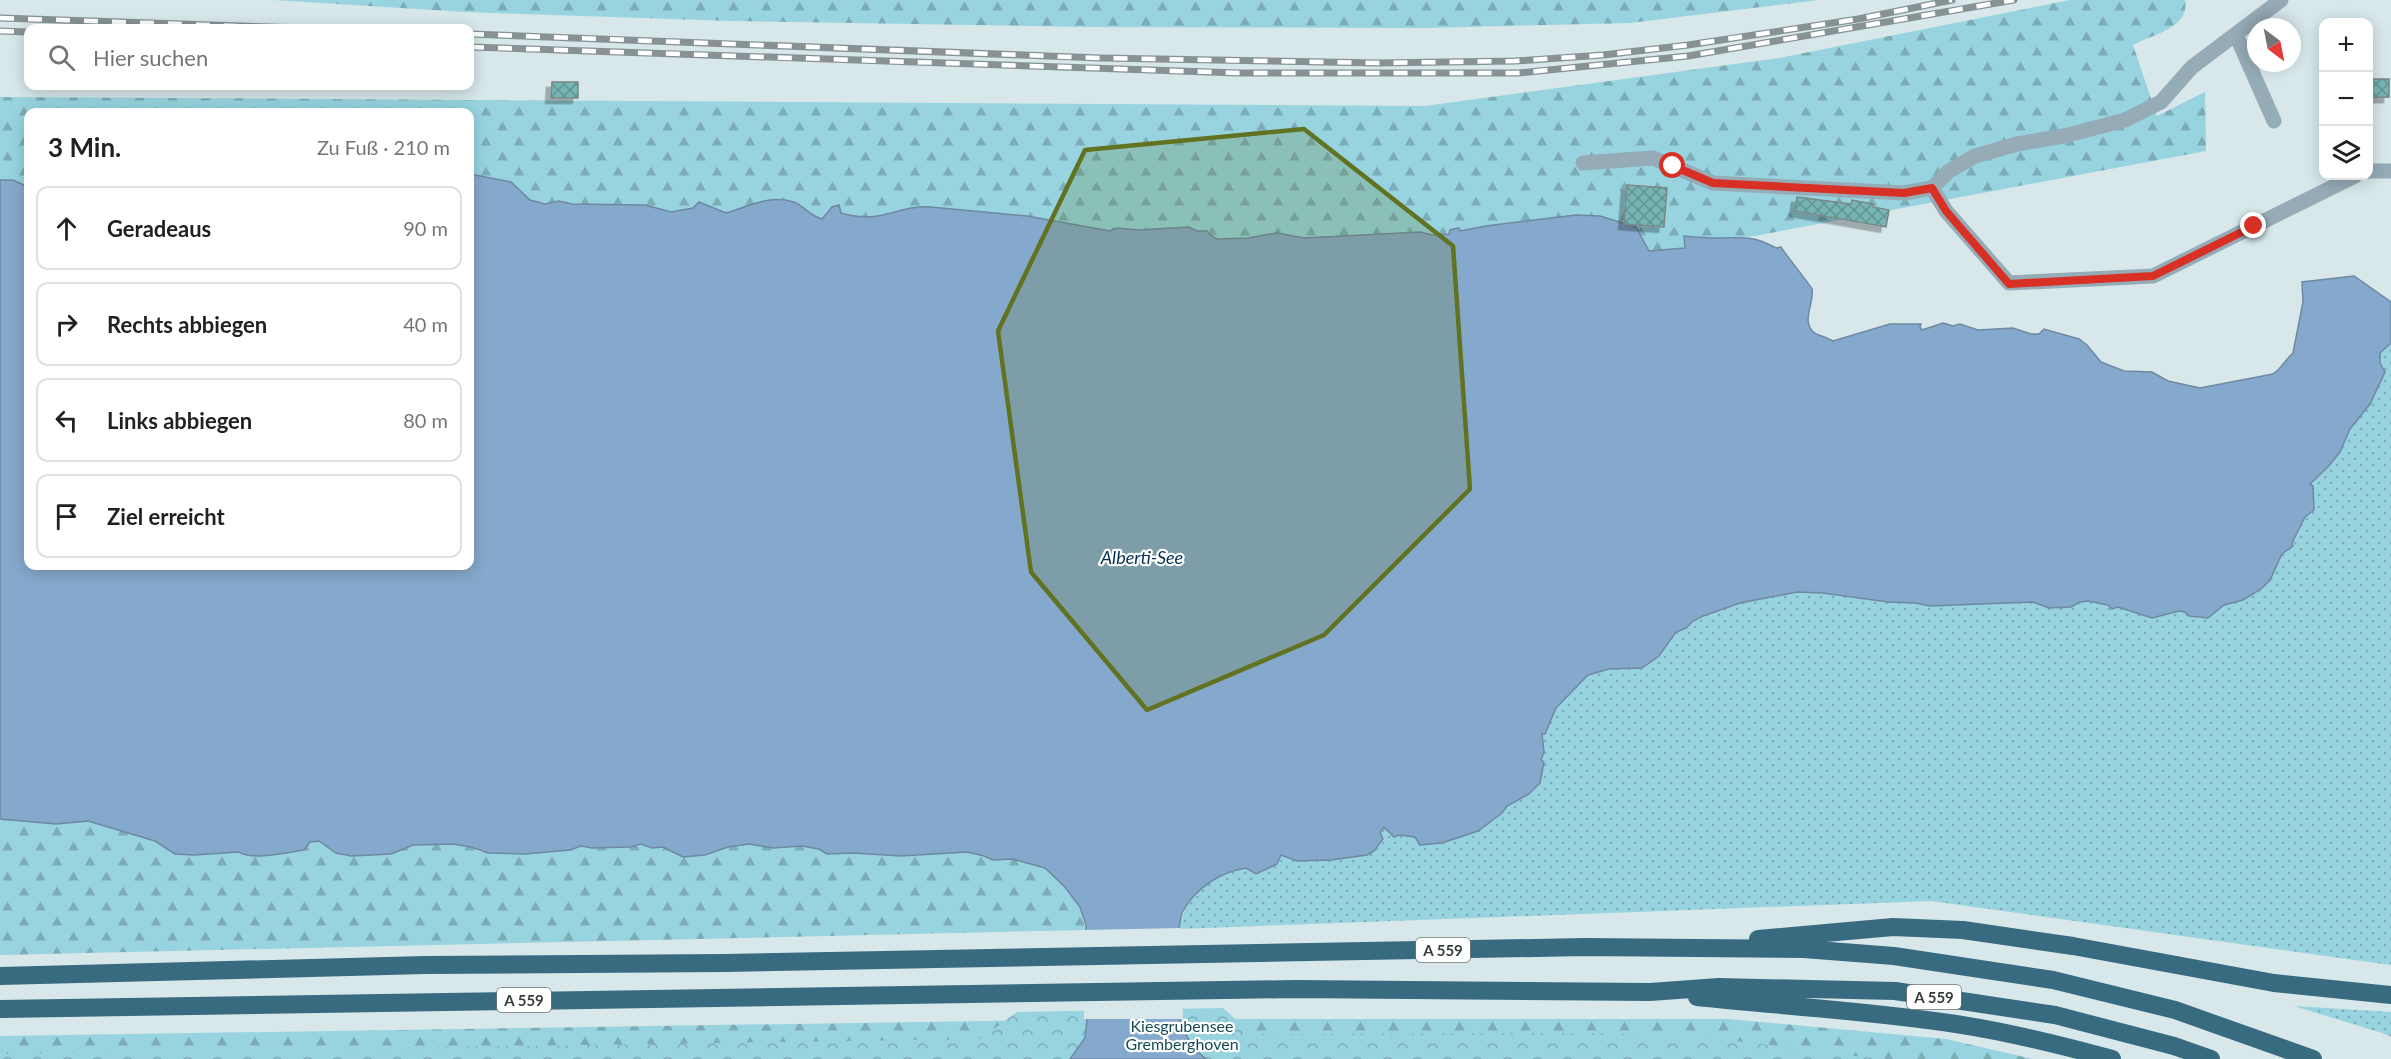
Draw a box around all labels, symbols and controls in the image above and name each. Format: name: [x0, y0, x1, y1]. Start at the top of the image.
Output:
north arrow: [2247, 18, 2301, 72]
map controls: [2319, 18, 2373, 180]
button: +: [2319, 18, 2373, 72]
search box: [24, 24, 474, 90]
icon: search: [45, 41, 78, 74]
text: Hier suchen: [93, 44, 208, 71]
button: −: [2319, 72, 2373, 126]
button: layers: [2319, 126, 2373, 180]
text: 3 Min.: [48, 131, 121, 163]
text: Zu Fuß · 210 m: [317, 135, 450, 159]
route start: [1659, 152, 1685, 178]
icon: ahead: [50, 212, 83, 245]
route end: [2240, 212, 2266, 238]
text: Geradeaus: [107, 215, 211, 242]
text: 90 m: [403, 216, 448, 240]
icon: right: [50, 308, 83, 341]
text: Rechts abbiegen: [107, 311, 267, 338]
text: 40 m: [403, 312, 448, 336]
icon: left: [50, 404, 83, 437]
text: Links abbiegen: [107, 407, 252, 434]
text: 80 m: [403, 408, 448, 432]
icon: arrive: [50, 500, 83, 533]
text: Ziel erreicht: [107, 503, 225, 530]
water label: Alberti-See: [1100, 546, 1183, 568]
road number: A 559: [1416, 938, 1470, 962]
road number: A 559: [1907, 985, 1961, 1009]
road number: A 559: [497, 988, 551, 1012]
park label: Kiesgrubensee Gremberghoven: [1125, 1016, 1239, 1053]

